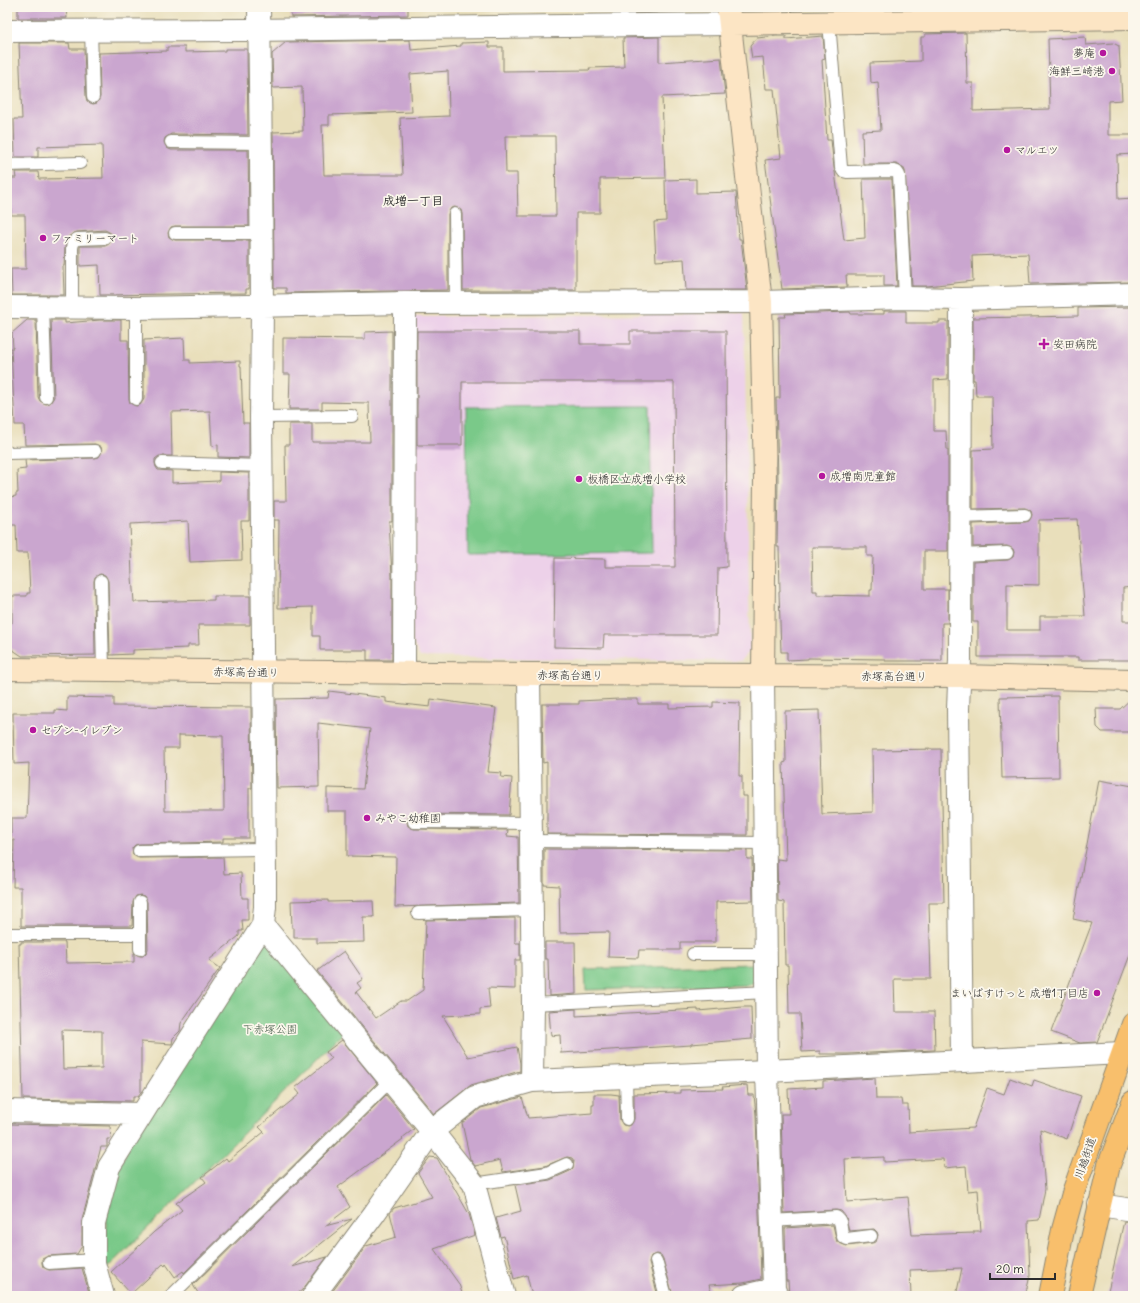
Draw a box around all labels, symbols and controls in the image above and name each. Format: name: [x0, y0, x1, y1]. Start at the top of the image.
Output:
place label: 夢庵: [1073, 46, 1095, 60]
marker: 夢庵: [1098, 48, 1108, 58]
place label: 海鮮三崎港: [1049, 64, 1104, 78]
marker: 海鮮三崎港: [1107, 66, 1117, 76]
place label: マルエツ: [1015, 143, 1059, 157]
marker: マルエツ: [1002, 145, 1012, 155]
district label: 成増一丁目: [383, 193, 443, 208]
place label: ファミリーマート: [51, 231, 139, 245]
marker: ファミリーマート: [38, 233, 48, 243]
place label: 安田病院: [1053, 337, 1097, 351]
marker: 安田病院: [1038, 338, 1050, 350]
place label: 成増南児童館: [830, 469, 896, 483]
marker: 成増南児童館: [817, 471, 827, 481]
place label: 板橋区立成増小学校: [587, 472, 686, 486]
marker: 板橋区立成増小学校: [574, 474, 584, 484]
street label: 赤塚高台通り: [213, 664, 279, 680]
street label: 赤塚高台通り: [537, 668, 603, 682]
street label: 赤塚高台通り: [861, 669, 927, 683]
place label: セブン-イレブン: [41, 723, 123, 737]
marker: セブン-イレブン: [28, 725, 38, 735]
place label: みやこ幼稚園: [375, 811, 441, 825]
marker: みやこ幼稚園: [362, 813, 372, 823]
place label: まいばすけっと 成増1丁目店: [950, 986, 1089, 1000]
marker: まいばすけっと 成増1丁目店: [1092, 988, 1102, 998]
park label: 下赤塚公園: [243, 1022, 298, 1036]
street label: 川越街道: [1071, 1135, 1099, 1181]
scale bar: [990, 1255, 1055, 1281]
text: 20 m: [996, 1261, 1024, 1276]

